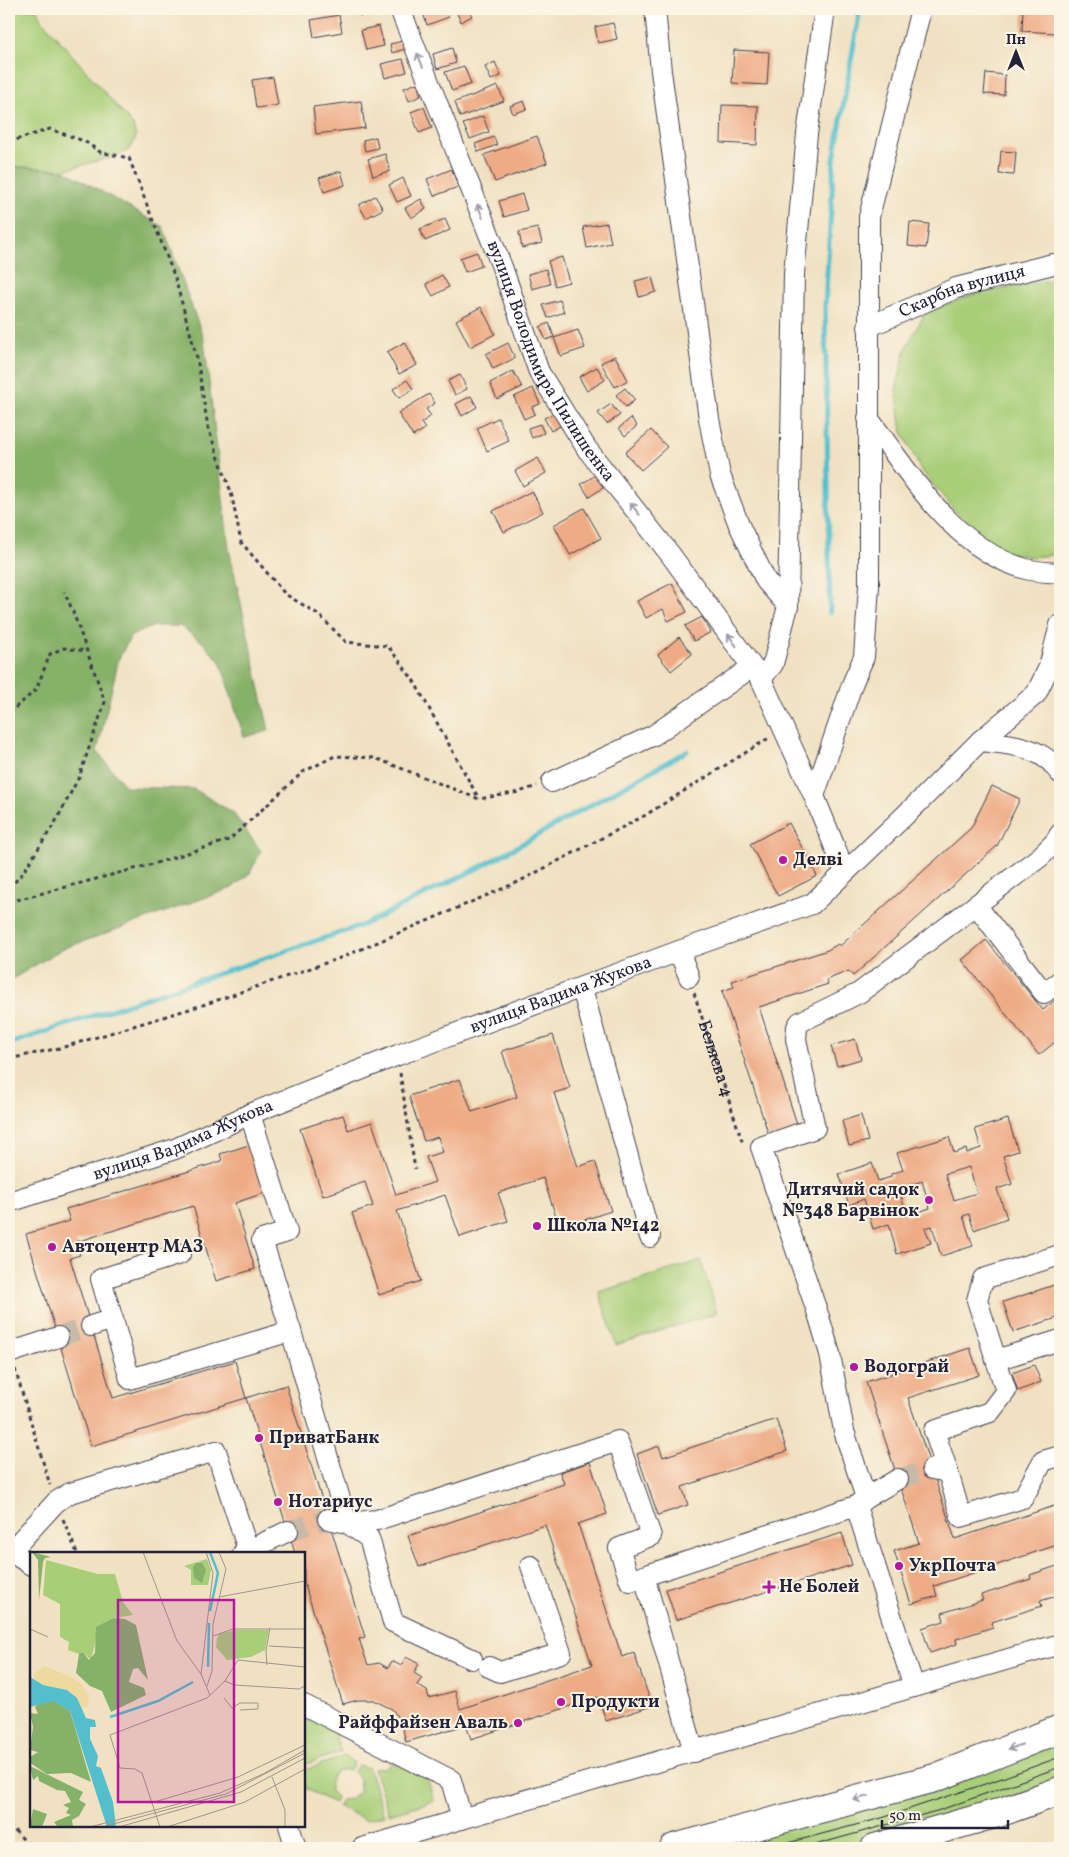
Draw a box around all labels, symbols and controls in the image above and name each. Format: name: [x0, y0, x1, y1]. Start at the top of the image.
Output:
north arrow: [992, 28, 1042, 78]
text: Пн: [1006, 31, 1026, 50]
one-way arrow: [415, 53, 424, 68]
one-way arrow: [475, 204, 484, 219]
street label: вулиця Володимира Пилишенка: [480, 237, 621, 487]
street label: Скарбна вулиця: [895, 259, 1028, 324]
one-way arrow: [629, 503, 640, 516]
one-way arrow: [727, 633, 737, 647]
place label: Делві: [793, 848, 843, 873]
marker: Делві: [777, 854, 789, 866]
street label: вулиця Вадима Жукова: [467, 950, 655, 1040]
street label: Беляєва 4: [691, 1017, 739, 1100]
street label: вулиця Вадима Жукова: [90, 1094, 277, 1187]
place label: Дитячий садок №348 Барвінок: [783, 1178, 919, 1224]
marker: Дитячий садок №348 Барвінок: [923, 1194, 935, 1206]
place label: Школа №142: [547, 1214, 659, 1239]
marker: Школа №142: [531, 1220, 543, 1232]
place label: Автоцентр МАЗ: [62, 1235, 203, 1260]
marker: Автоцентр МАЗ: [46, 1241, 58, 1253]
place label: Водограй: [864, 1355, 949, 1380]
marker: Водограй: [848, 1361, 860, 1373]
place label: ПриватБанк: [269, 1426, 380, 1451]
marker: ПриватБанк: [253, 1432, 265, 1444]
place label: Нотариус: [288, 1490, 372, 1515]
marker: Нотариус: [272, 1496, 284, 1508]
inset map: [30, 1552, 305, 1827]
place label: УкрПочта: [909, 1554, 996, 1579]
marker: УкрПочта: [893, 1560, 905, 1572]
place label: Не Болей: [779, 1575, 859, 1600]
marker: Не Болей: [763, 1581, 775, 1593]
place label: Продукти: [571, 1690, 660, 1715]
marker: Продукти: [555, 1696, 567, 1708]
place label: Райффайзен Аваль: [338, 1711, 508, 1736]
marker: Райффайзен Аваль: [512, 1717, 524, 1729]
one-way arrow: [1008, 1743, 1023, 1752]
one-way arrow: [853, 1794, 869, 1803]
scale bar: [882, 1797, 1008, 1829]
text: 50 m: [889, 1806, 921, 1827]

